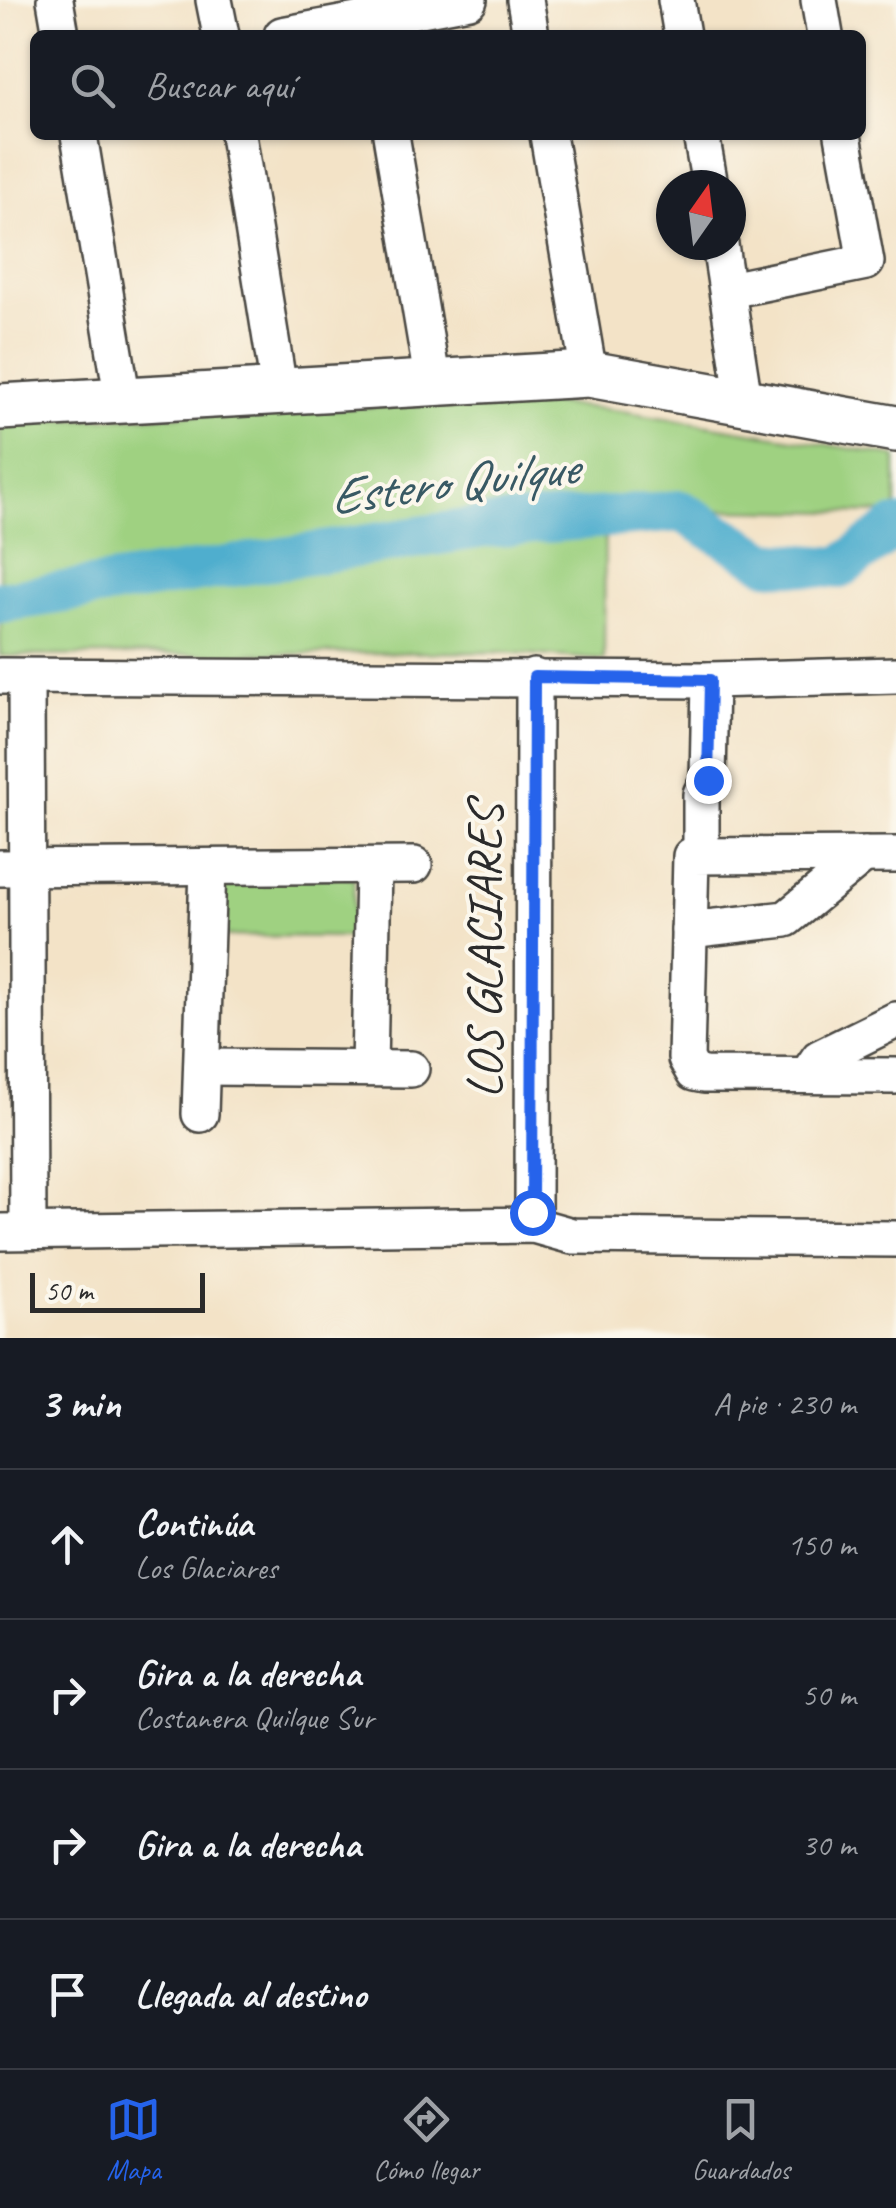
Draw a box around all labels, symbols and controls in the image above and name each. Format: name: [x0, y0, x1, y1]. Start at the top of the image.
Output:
search box: [30, 30, 866, 140]
icon: search: [65, 58, 120, 113]
text: Buscar aquí: [145, 62, 294, 109]
north arrow: [656, 170, 746, 260]
water label: Estero Quilque: [326, 433, 588, 530]
route end: [686, 758, 732, 804]
street label: LOS GLACIARES: [453, 794, 516, 1098]
route start: [510, 1190, 556, 1236]
scale bar: [30, 1268, 205, 1312]
text: 50 m: [45, 1273, 93, 1308]
text: 3 min: [40, 1377, 120, 1430]
text: A pie · 230 m: [713, 1383, 856, 1424]
text: Continúa: [135, 1500, 253, 1547]
icon: ahead: [40, 1517, 95, 1572]
text: 150 m: [787, 1524, 856, 1565]
text: Los Glaciares: [135, 1547, 278, 1588]
text: Gira a la derecha: [135, 1650, 361, 1697]
icon: right: [40, 1667, 95, 1722]
text: 50 m: [802, 1674, 856, 1715]
text: Costanera Quilque Sur: [135, 1697, 374, 1738]
icon: right: [40, 1817, 95, 1872]
text: Gira a la derecha: [135, 1821, 361, 1868]
text: 30 m: [802, 1824, 856, 1865]
icon: arrive: [40, 1967, 95, 2022]
text: Llegada al destino: [135, 1971, 366, 2018]
tab: Mapa: [106, 2092, 161, 2187]
tab: Cómo llegar: [373, 2092, 479, 2187]
tab: Guardados: [692, 2092, 790, 2187]

